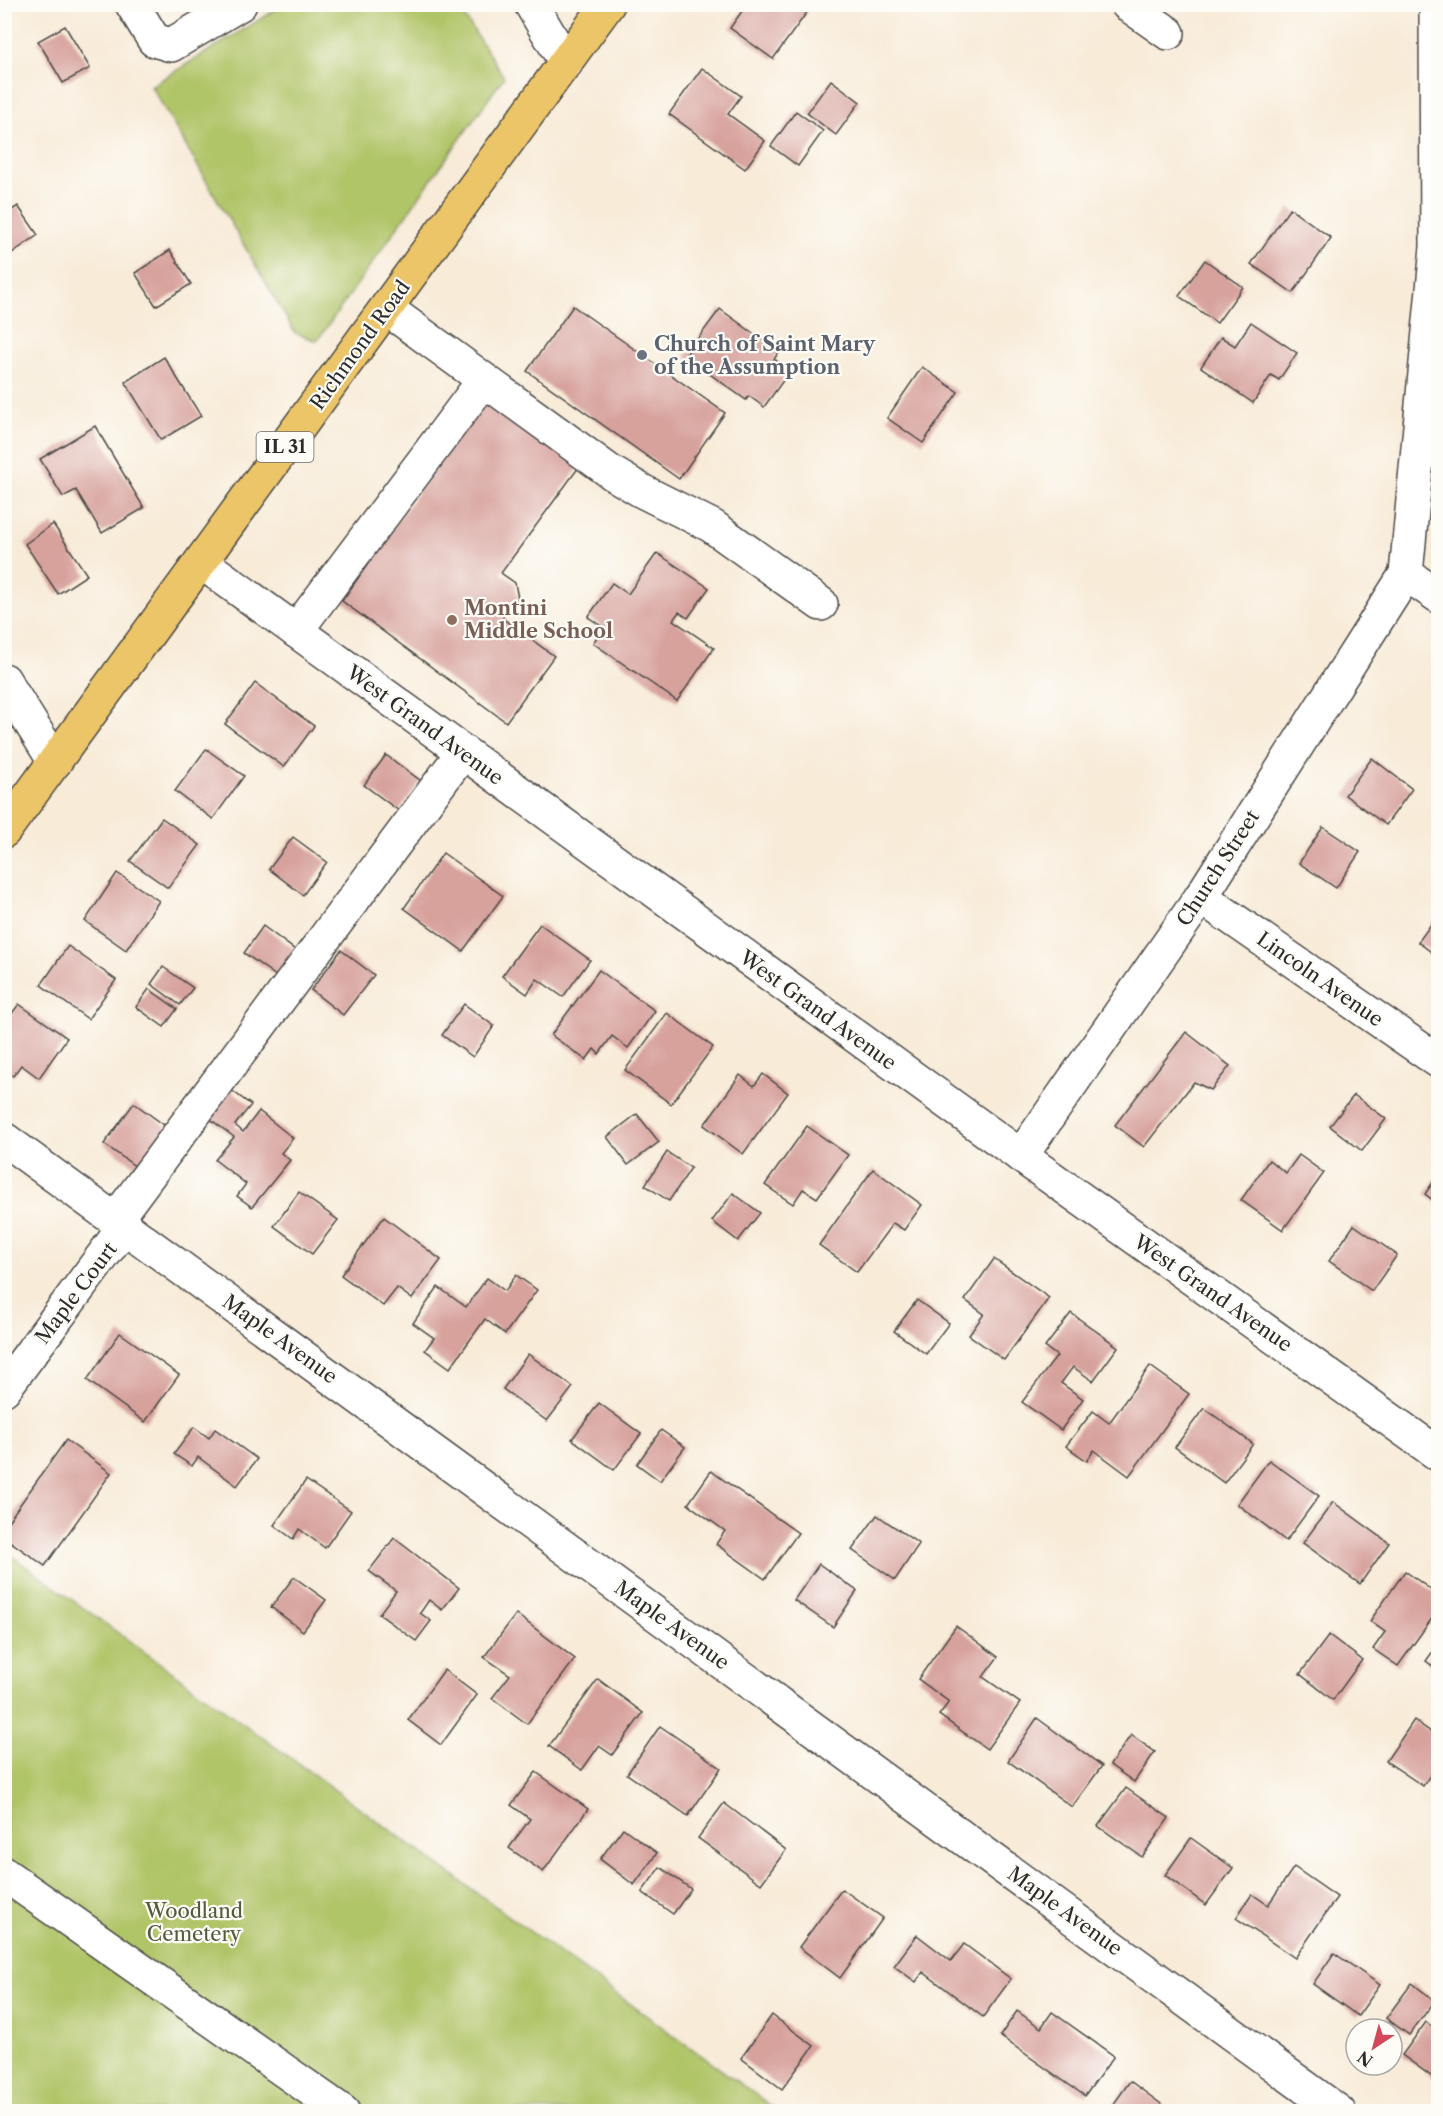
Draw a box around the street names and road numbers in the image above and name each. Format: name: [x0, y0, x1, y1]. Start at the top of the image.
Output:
street label: Richmond Road: [305, 276, 415, 414]
road number: IL 31: [256, 432, 314, 462]
street label: West Grand Avenue: [341, 660, 508, 790]
street label: Church Street: [1172, 806, 1264, 930]
street label: Lincoln Avenue: [1252, 927, 1388, 1031]
street label: West Grand Avenue: [734, 945, 901, 1075]
street label: West Grand Avenue: [1128, 1229, 1297, 1357]
street label: Maple Court: [30, 1238, 122, 1348]
street label: Maple Avenue: [218, 1289, 342, 1389]
street label: Maple Avenue: [610, 1575, 734, 1675]
street label: Maple Avenue: [1003, 1861, 1127, 1961]

